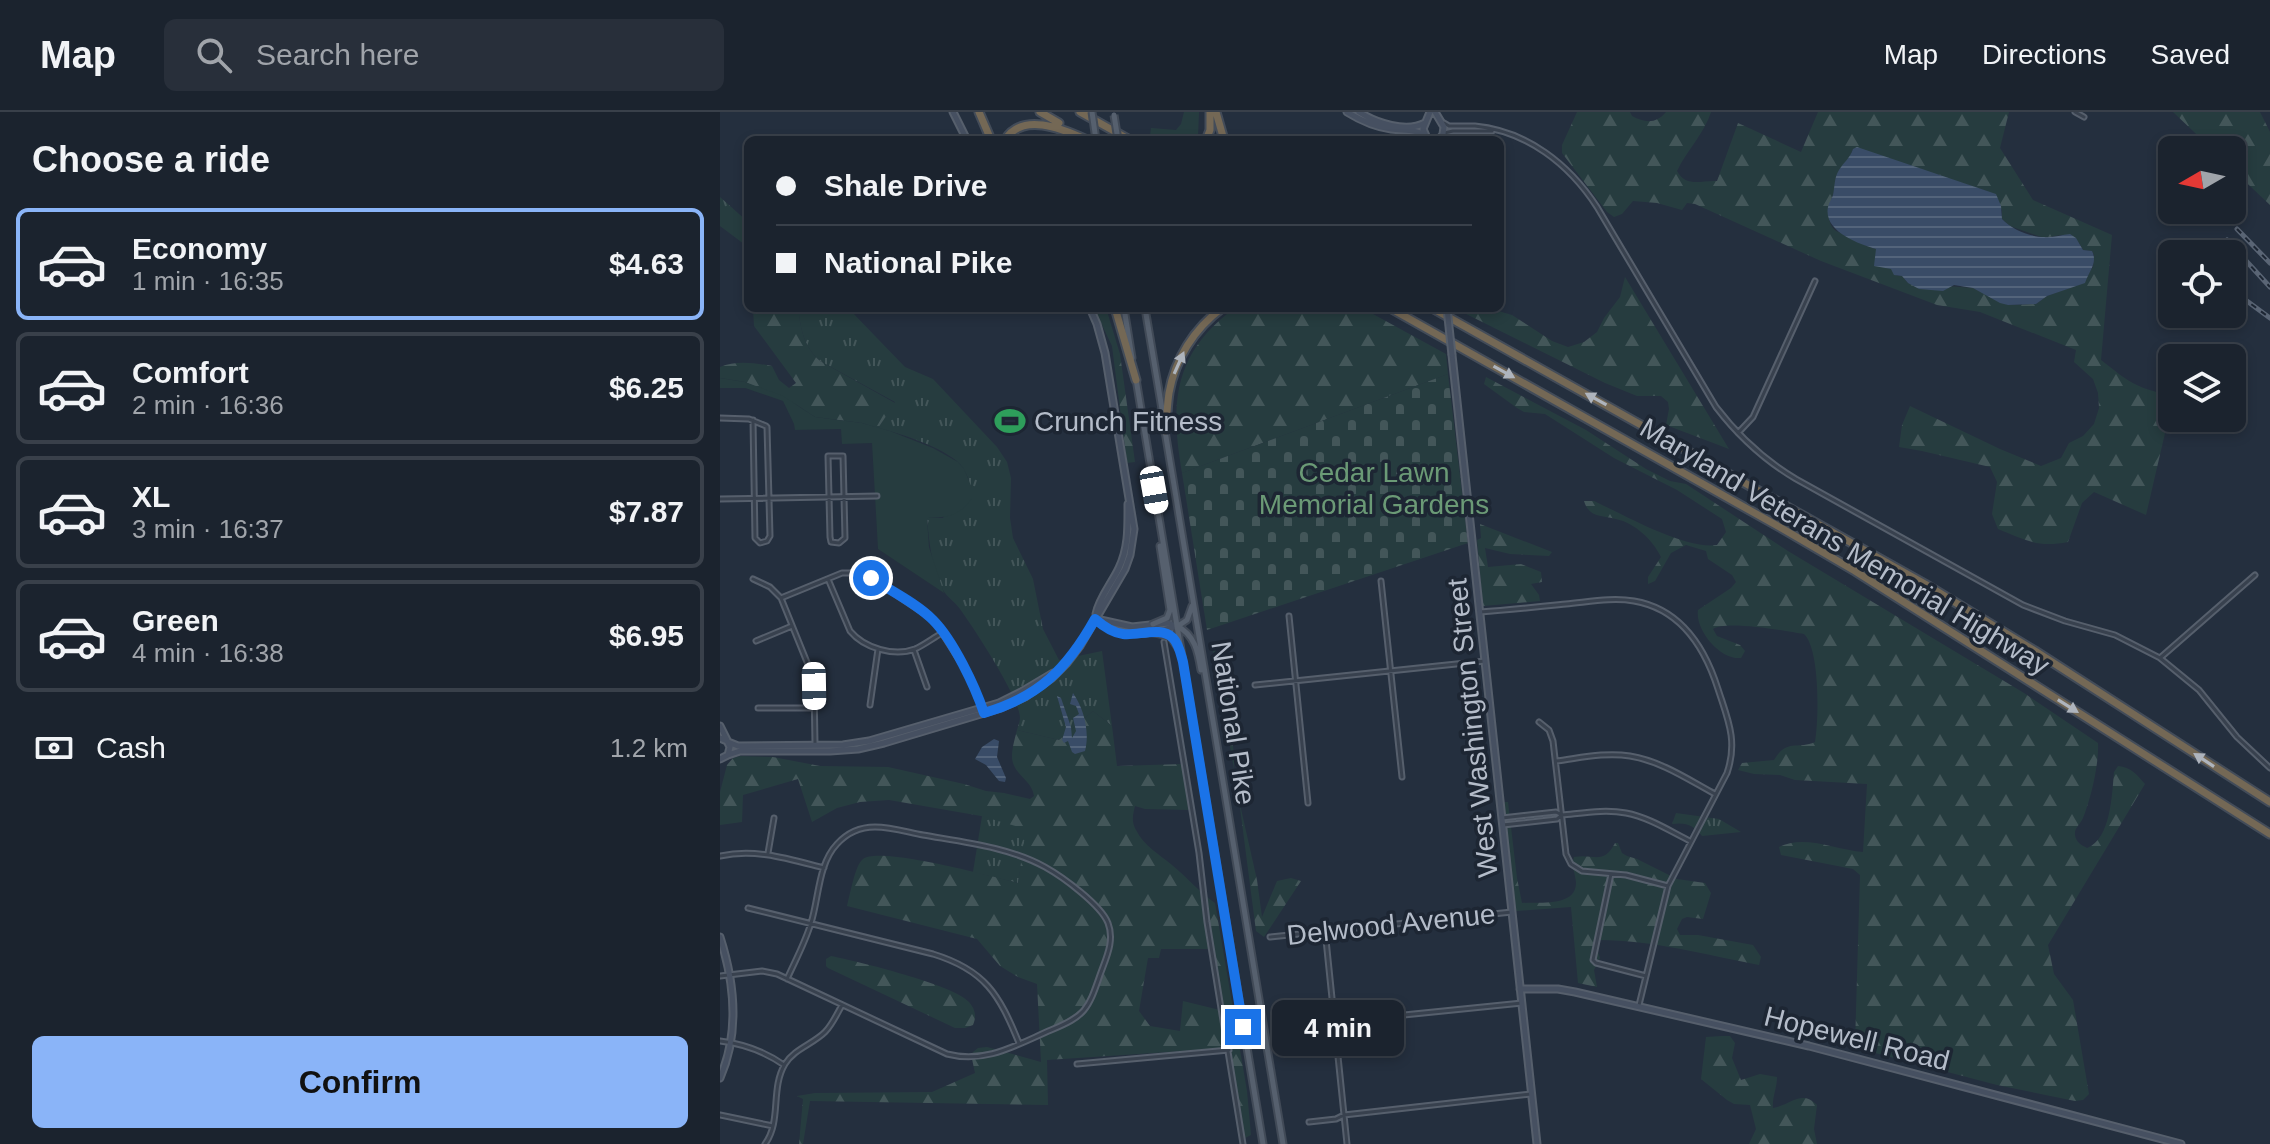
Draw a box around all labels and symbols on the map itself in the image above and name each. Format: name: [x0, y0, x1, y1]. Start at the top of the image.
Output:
north arrow: [2158, 136, 2246, 224]
one-way arrow: [1172, 351, 1186, 375]
one-way arrow: [1493, 365, 1515, 379]
one-way arrow: [1584, 393, 1607, 406]
sports icon: Crunch Fitness: [993, 404, 1027, 438]
place label: Crunch Fitness: [1034, 406, 1222, 437]
street label: Maryland Veterans Memorial Highway: [1635, 412, 2055, 681]
park label: Cedar Lawn Memorial Gardens: [1259, 457, 1489, 520]
car: [1138, 464, 1170, 516]
route start: [853, 560, 889, 596]
street label: West Washington Street: [1441, 577, 1504, 879]
street label: National Pike: [1205, 639, 1262, 807]
car: [802, 662, 826, 710]
one-way arrow: [2057, 699, 2079, 713]
one-way arrow: [2194, 753, 2215, 768]
street label: Delwood Avenue: [1285, 898, 1497, 951]
callout: 4 min: [1271, 999, 1403, 1055]
street label: Hopewell Road: [1761, 1000, 1953, 1076]
route end: [1225, 1009, 1261, 1045]

